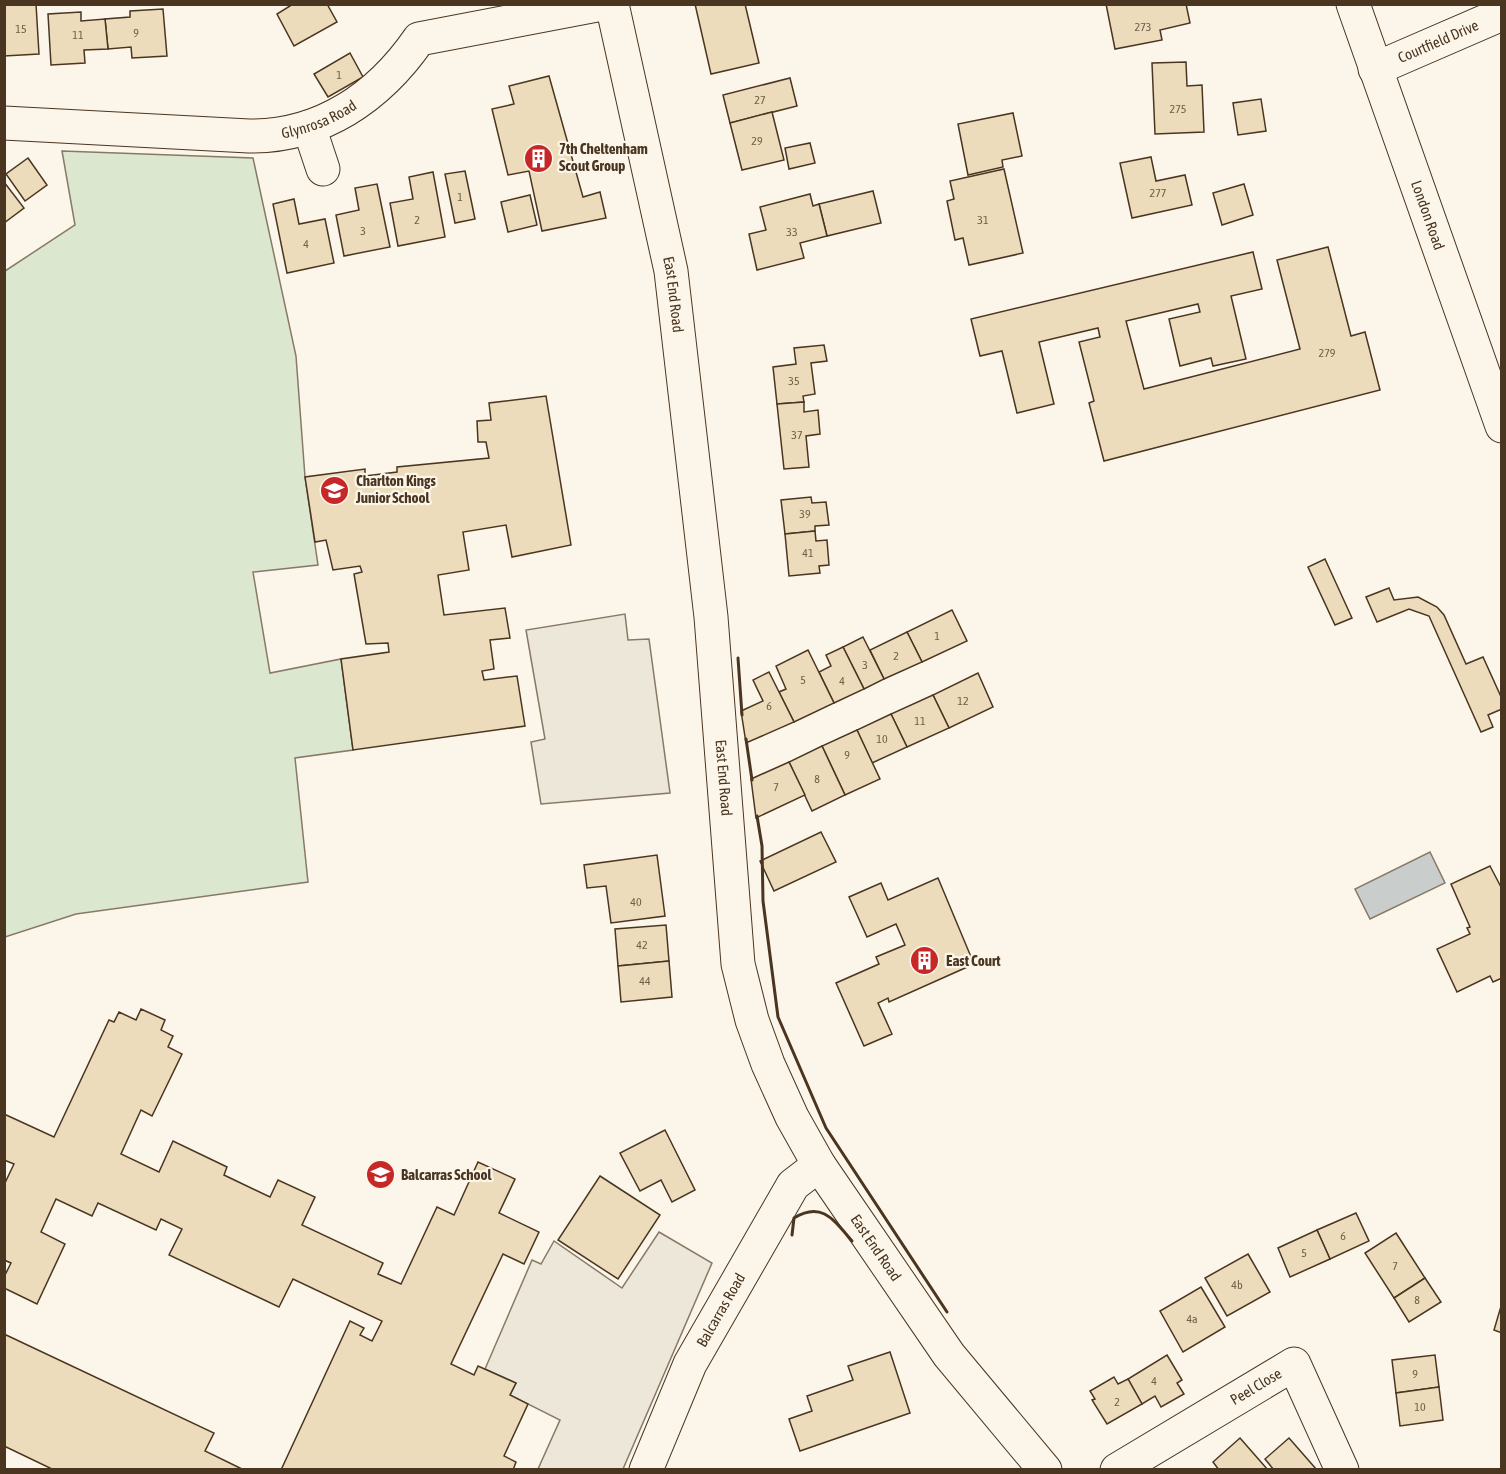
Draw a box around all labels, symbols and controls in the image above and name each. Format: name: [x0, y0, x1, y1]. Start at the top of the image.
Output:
street label: Courtfield Drive: [1395, 16, 1481, 66]
house number: 273: [1135, 20, 1151, 34]
house number: 15: [15, 22, 27, 36]
house number: 9: [133, 26, 139, 40]
house number: 11: [72, 28, 84, 42]
house number: 1: [336, 68, 342, 82]
house number: 27: [754, 93, 766, 107]
street label: Glynrosa Road: [280, 96, 359, 141]
house number: 275: [1170, 102, 1186, 116]
house number: 29: [751, 134, 763, 148]
place label: 7th Cheltenham Scout Group: [559, 140, 648, 174]
building icon: 7th Cheltenham Scout Group: [522, 142, 554, 174]
street label: London Road: [1408, 178, 1448, 252]
house number: 277: [1150, 186, 1167, 200]
house number: 1: [457, 190, 463, 204]
house number: 2: [414, 213, 420, 227]
house number: 31: [977, 213, 989, 227]
house number: 3: [360, 224, 366, 238]
house number: 33: [786, 225, 798, 239]
house number: 4: [303, 237, 309, 251]
street label: East End Road: [660, 255, 687, 333]
house number: 279: [1319, 346, 1336, 360]
house number: 35: [788, 374, 800, 388]
house number: 37: [791, 428, 803, 442]
place label: Charlton Kings Junior School: [355, 472, 436, 506]
school or university icon: Charlton Kings Junior School: [319, 474, 351, 506]
house number: 39: [799, 507, 811, 521]
house number: 41: [802, 546, 814, 560]
house number: 1: [934, 629, 940, 643]
house number: 2: [893, 649, 899, 663]
house number: 3: [862, 658, 868, 672]
house number: 5: [800, 673, 806, 687]
house number: 4: [839, 674, 845, 688]
house number: 12: [957, 694, 969, 708]
house number: 6: [766, 699, 772, 713]
house number: 11: [914, 714, 926, 728]
house number: 10: [876, 732, 888, 746]
street label: East End Road: [713, 739, 735, 817]
house number: 9: [844, 748, 850, 762]
house number: 8: [814, 772, 820, 786]
house number: 7: [773, 780, 779, 794]
house number: 40: [630, 895, 642, 909]
house number: 42: [636, 938, 648, 952]
building icon: East Court: [909, 945, 941, 977]
place label: East Court: [946, 952, 1001, 969]
house number: 44: [639, 974, 651, 988]
school or university icon: Balcarras School: [364, 1159, 396, 1191]
place label: Balcarras School: [401, 1166, 493, 1183]
street label: East End Road: [847, 1211, 905, 1284]
house number: 6: [1340, 1229, 1346, 1243]
house number: 5: [1301, 1246, 1307, 1260]
house number: 7: [1392, 1259, 1398, 1273]
street label: Balcarras Road: [693, 1270, 748, 1350]
house number: 4b: [1231, 1278, 1243, 1292]
house number: 8: [1414, 1293, 1420, 1307]
house number: 4a: [1186, 1312, 1198, 1326]
street label: Peel Close: [1227, 1364, 1285, 1408]
house number: 9: [1412, 1367, 1418, 1381]
house number: 4: [1151, 1374, 1157, 1388]
house number: 2: [1114, 1395, 1120, 1409]
house number: 10: [1414, 1400, 1426, 1414]

